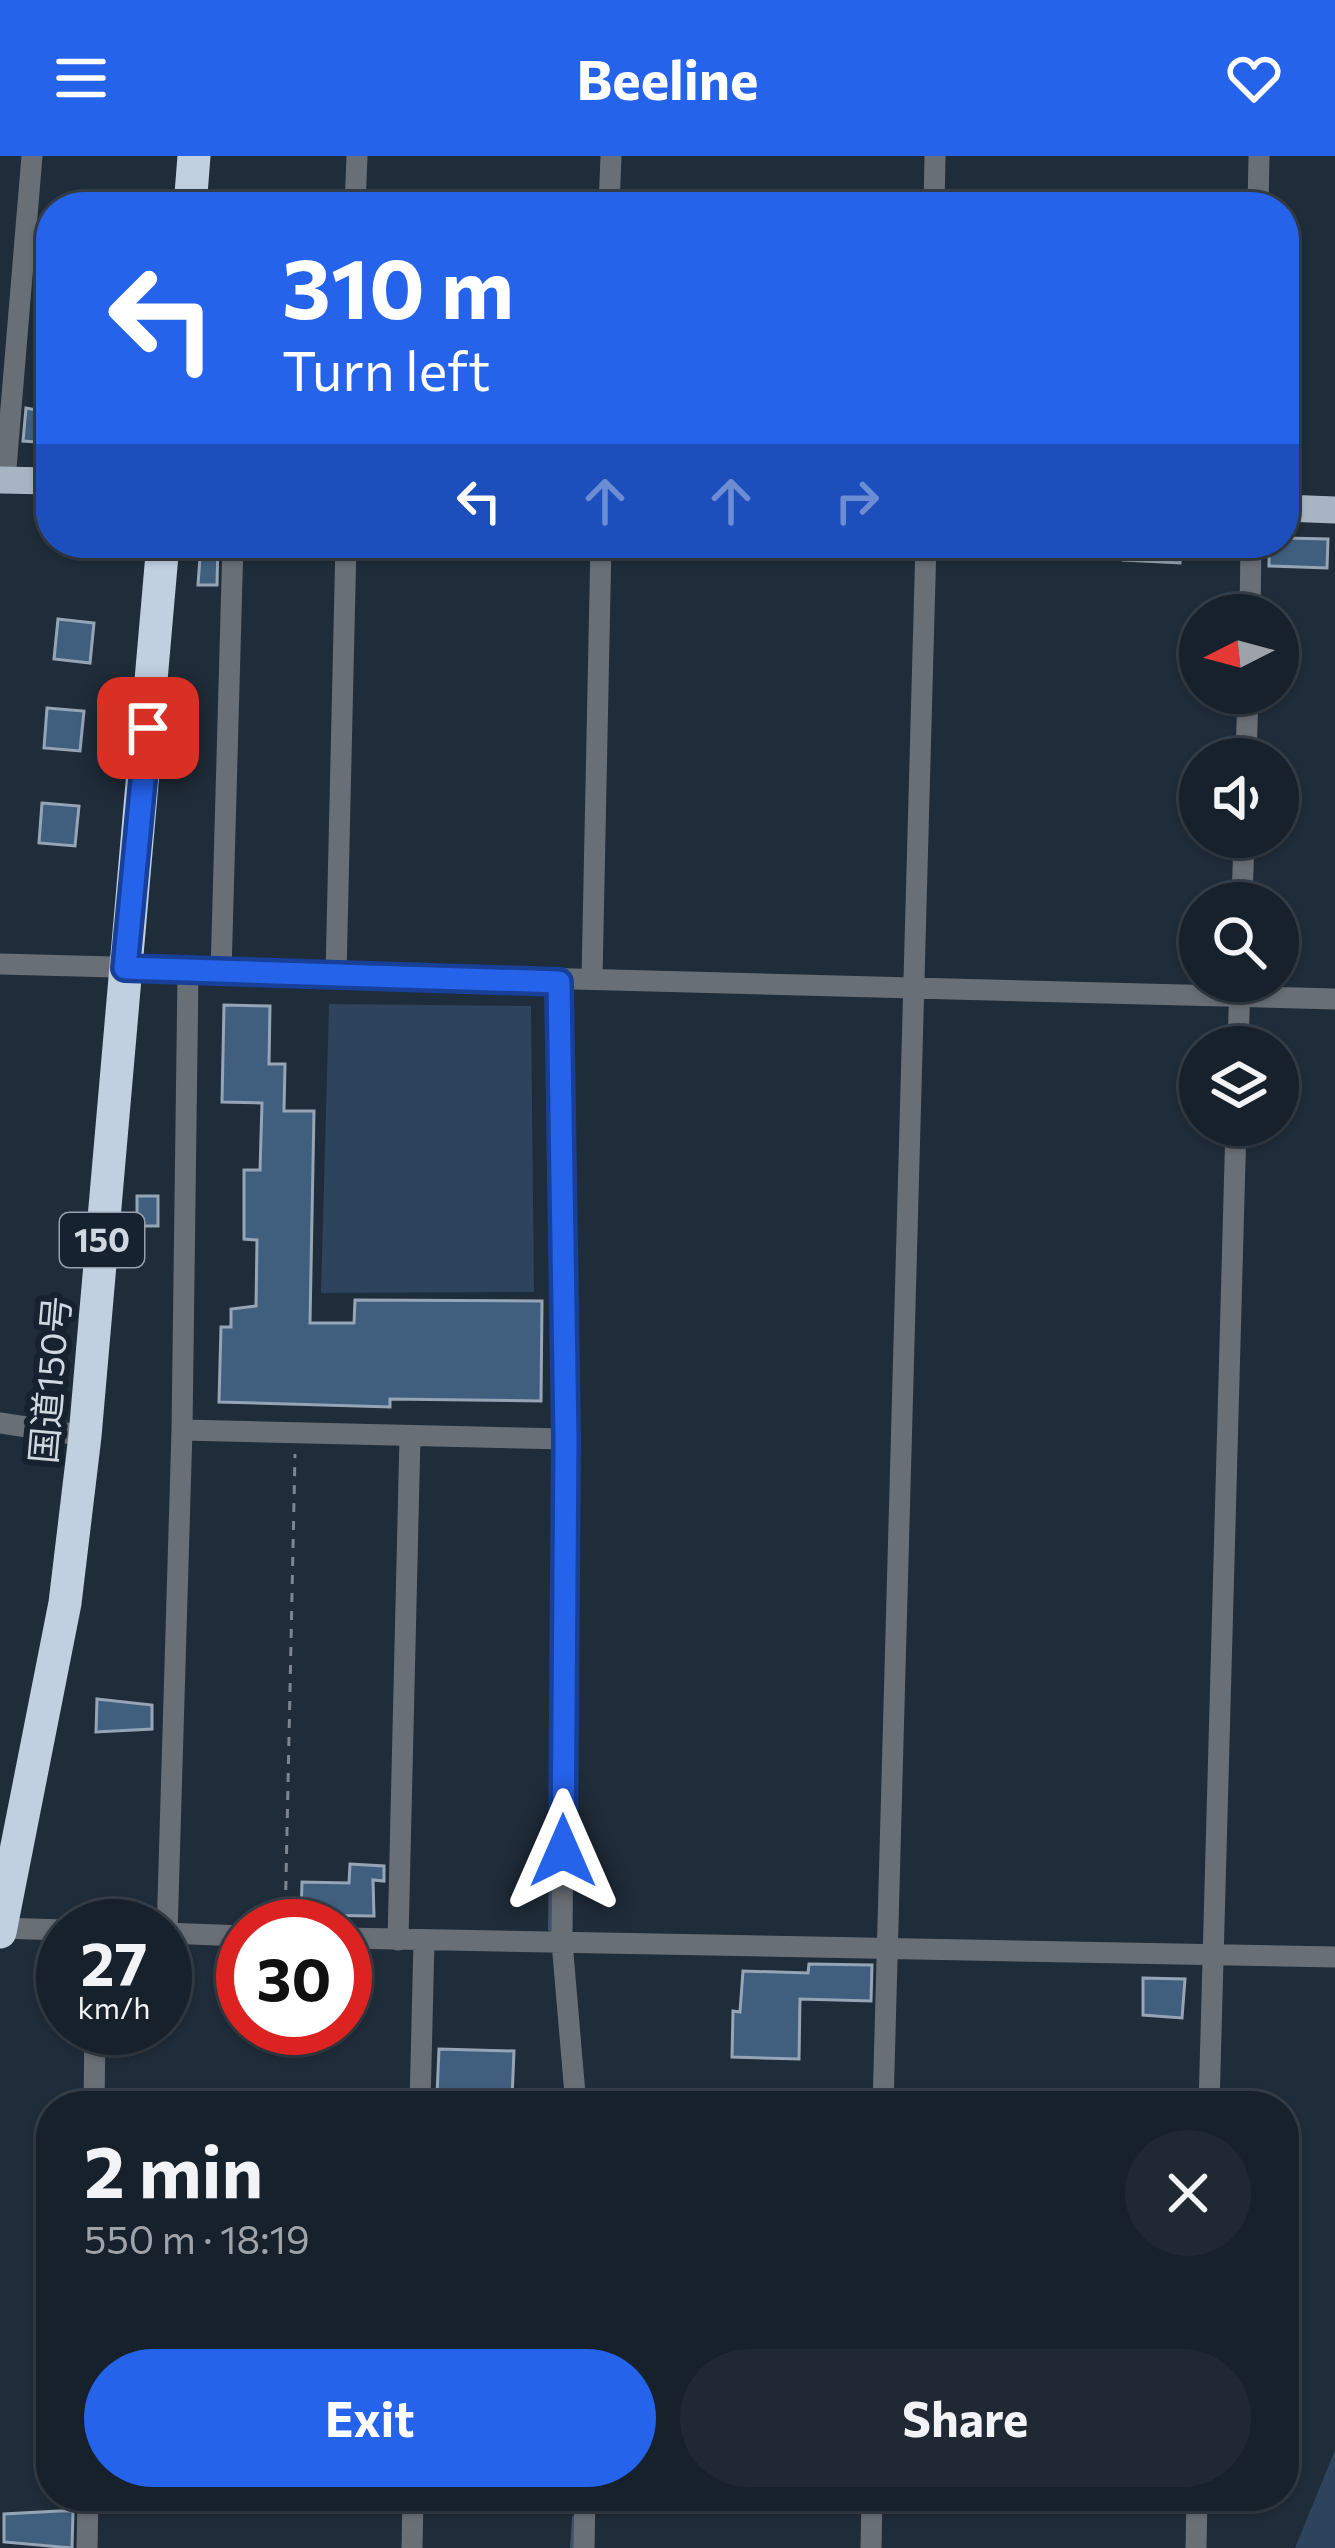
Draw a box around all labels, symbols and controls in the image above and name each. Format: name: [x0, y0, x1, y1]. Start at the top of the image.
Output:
icon: menu: [48, 45, 114, 111]
text: Beeline: [576, 45, 759, 111]
icon: heart: [1221, 45, 1287, 111]
text: 310 m: [282, 234, 514, 336]
icon: left: [84, 240, 240, 396]
text: Turn left: [282, 336, 490, 402]
icon: left: [446, 468, 512, 534]
icon: ahead: [572, 468, 638, 534]
icon: ahead: [698, 468, 764, 534]
icon: right: [824, 468, 890, 534]
north arrow: [1179, 594, 1299, 714]
map controls: [1179, 594, 1299, 1146]
pin: [97, 677, 199, 779]
icon: arrive: [115, 695, 181, 761]
button: sound: [1179, 738, 1299, 858]
button: search: [1179, 882, 1299, 1002]
button: layers: [1179, 1026, 1299, 1146]
road number: 150: [60, 1213, 144, 1267]
street label: 国道150号: [19, 1294, 77, 1465]
position arrow: [500, 1788, 626, 1914]
speed limit sign: 30: [216, 1899, 372, 2055]
text: 27: [81, 1925, 147, 1998]
text: km/h: [78, 1988, 150, 2025]
text: 2 min: [84, 2125, 263, 2213]
button: close: [1125, 2130, 1251, 2256]
text: 550 m · 18:19: [84, 2214, 310, 2262]
button: Exit: [84, 2349, 656, 2487]
button: Share: [680, 2349, 1251, 2487]

